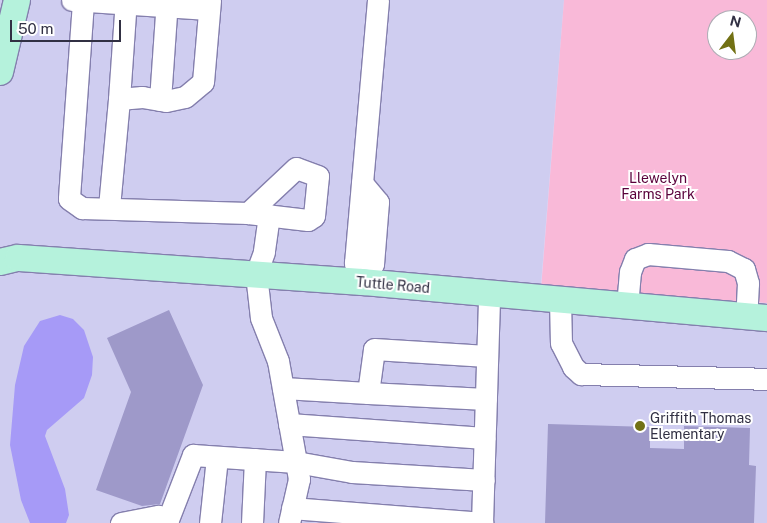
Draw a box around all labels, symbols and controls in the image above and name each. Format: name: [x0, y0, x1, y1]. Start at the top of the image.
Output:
scale bar: [12, 10, 124, 42]
north arrow: [707, 10, 757, 60]
text: N: [728, 12, 743, 31]
text: 50 m: [18, 20, 53, 37]
park label: Llewelyn Farms Park: [621, 170, 695, 202]
street label: Tuttle Road: [355, 273, 431, 297]
place label: Griffith Thomas Elementary: [650, 410, 751, 442]
marker: Griffith Thomas Elementary: [634, 420, 646, 432]

